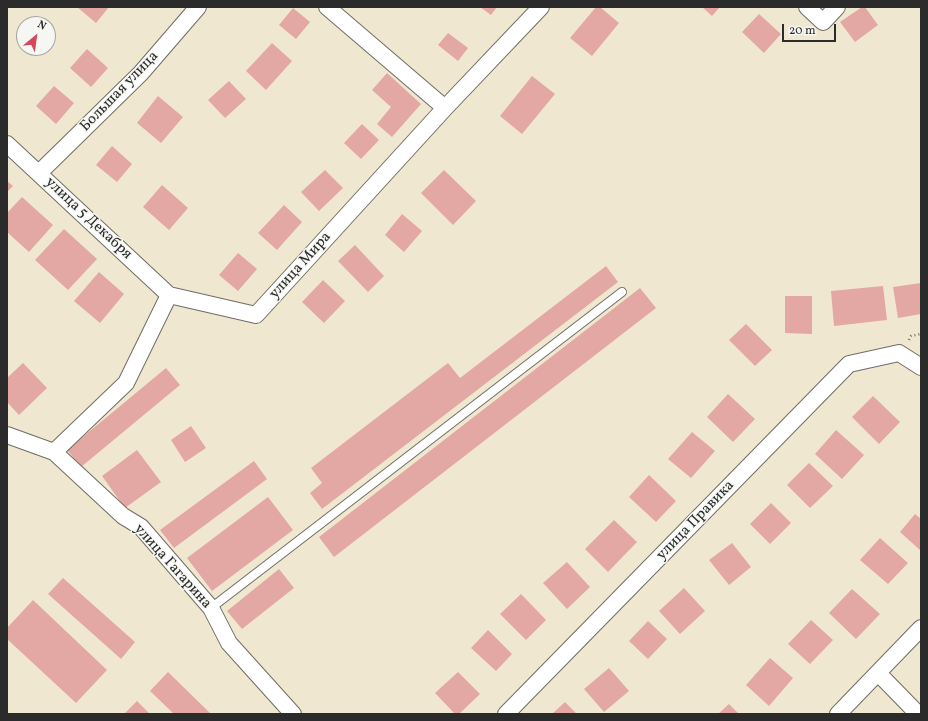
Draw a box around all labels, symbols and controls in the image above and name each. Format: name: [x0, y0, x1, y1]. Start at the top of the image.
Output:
north arrow: [16, 16, 56, 56]
scale bar: [784, 16, 838, 42]
text: N: [34, 17, 49, 34]
text: 20 m: [789, 23, 816, 39]
street label: Большая улица: [77, 48, 163, 136]
street label: улица 5 Декабря: [41, 174, 135, 264]
street label: улица Мира: [266, 229, 336, 303]
street label: улица Правика: [653, 477, 739, 565]
street label: улица Гагарина: [129, 521, 215, 613]

